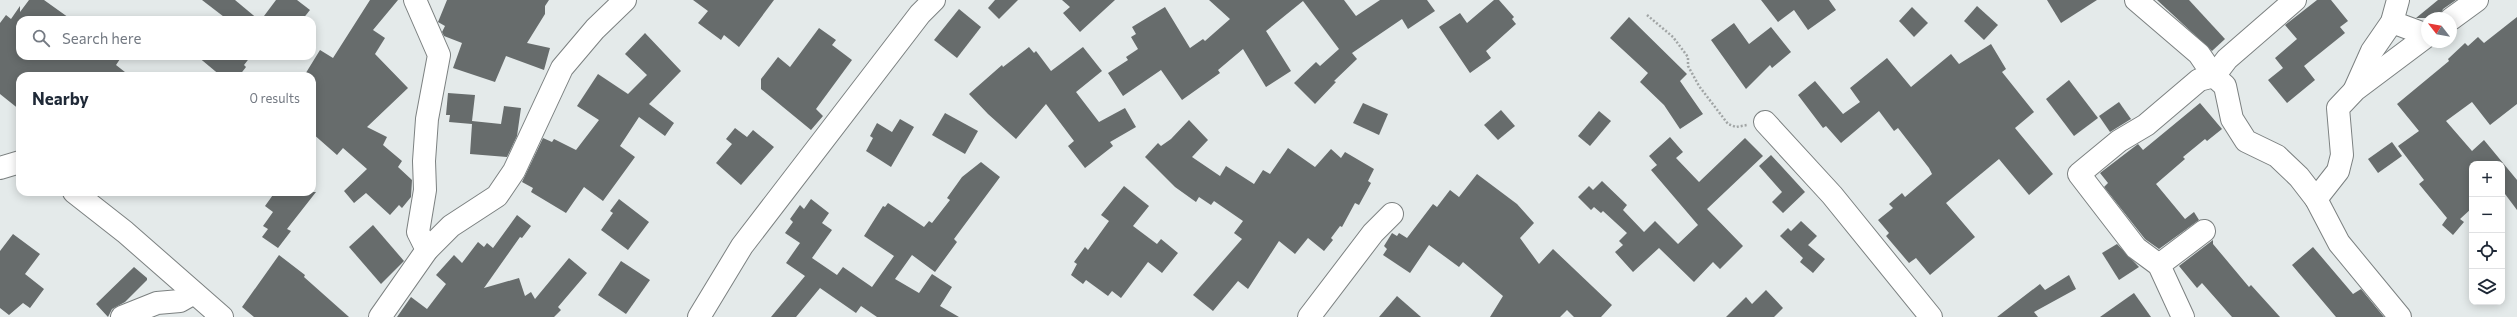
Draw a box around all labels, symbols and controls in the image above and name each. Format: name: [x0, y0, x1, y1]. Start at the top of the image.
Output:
north arrow: [2421, 12, 2457, 48]
search box: [16, 16, 316, 60]
icon: search: [30, 27, 52, 49]
text: Search here: [62, 29, 141, 47]
text: Nearby: [32, 88, 89, 109]
text: 0 results: [249, 90, 300, 106]
map controls: [2469, 161, 2505, 305]
button: +: [2469, 161, 2505, 197]
button: −: [2469, 197, 2505, 233]
button: locate: [2469, 233, 2505, 269]
button: layers: [2469, 269, 2505, 305]

